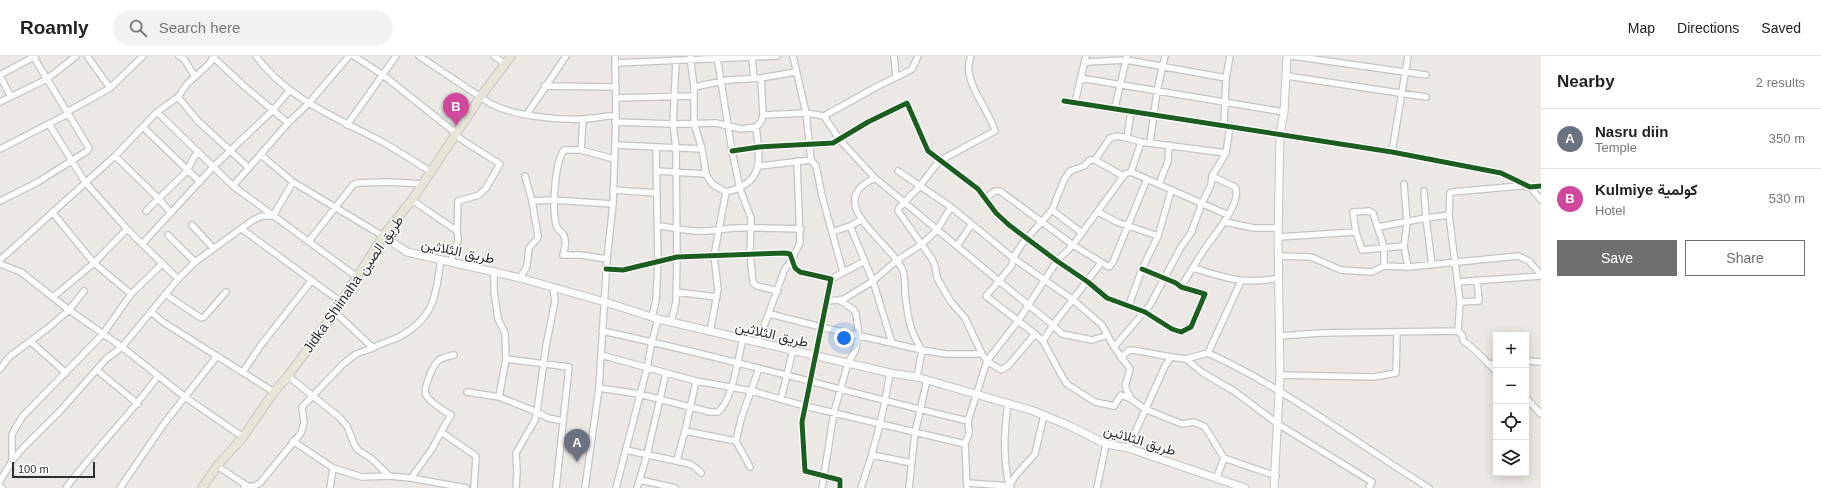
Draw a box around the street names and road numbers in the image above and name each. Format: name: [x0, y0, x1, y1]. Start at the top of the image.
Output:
street label: Jidka Shiinaha طريق الصين: [300, 212, 407, 356]
street label: طريق الثلاثين: [420, 235, 496, 268]
street label: طريق الثلاثين: [734, 318, 810, 351]
street label: طريق الثلاثين: [1102, 421, 1178, 460]

